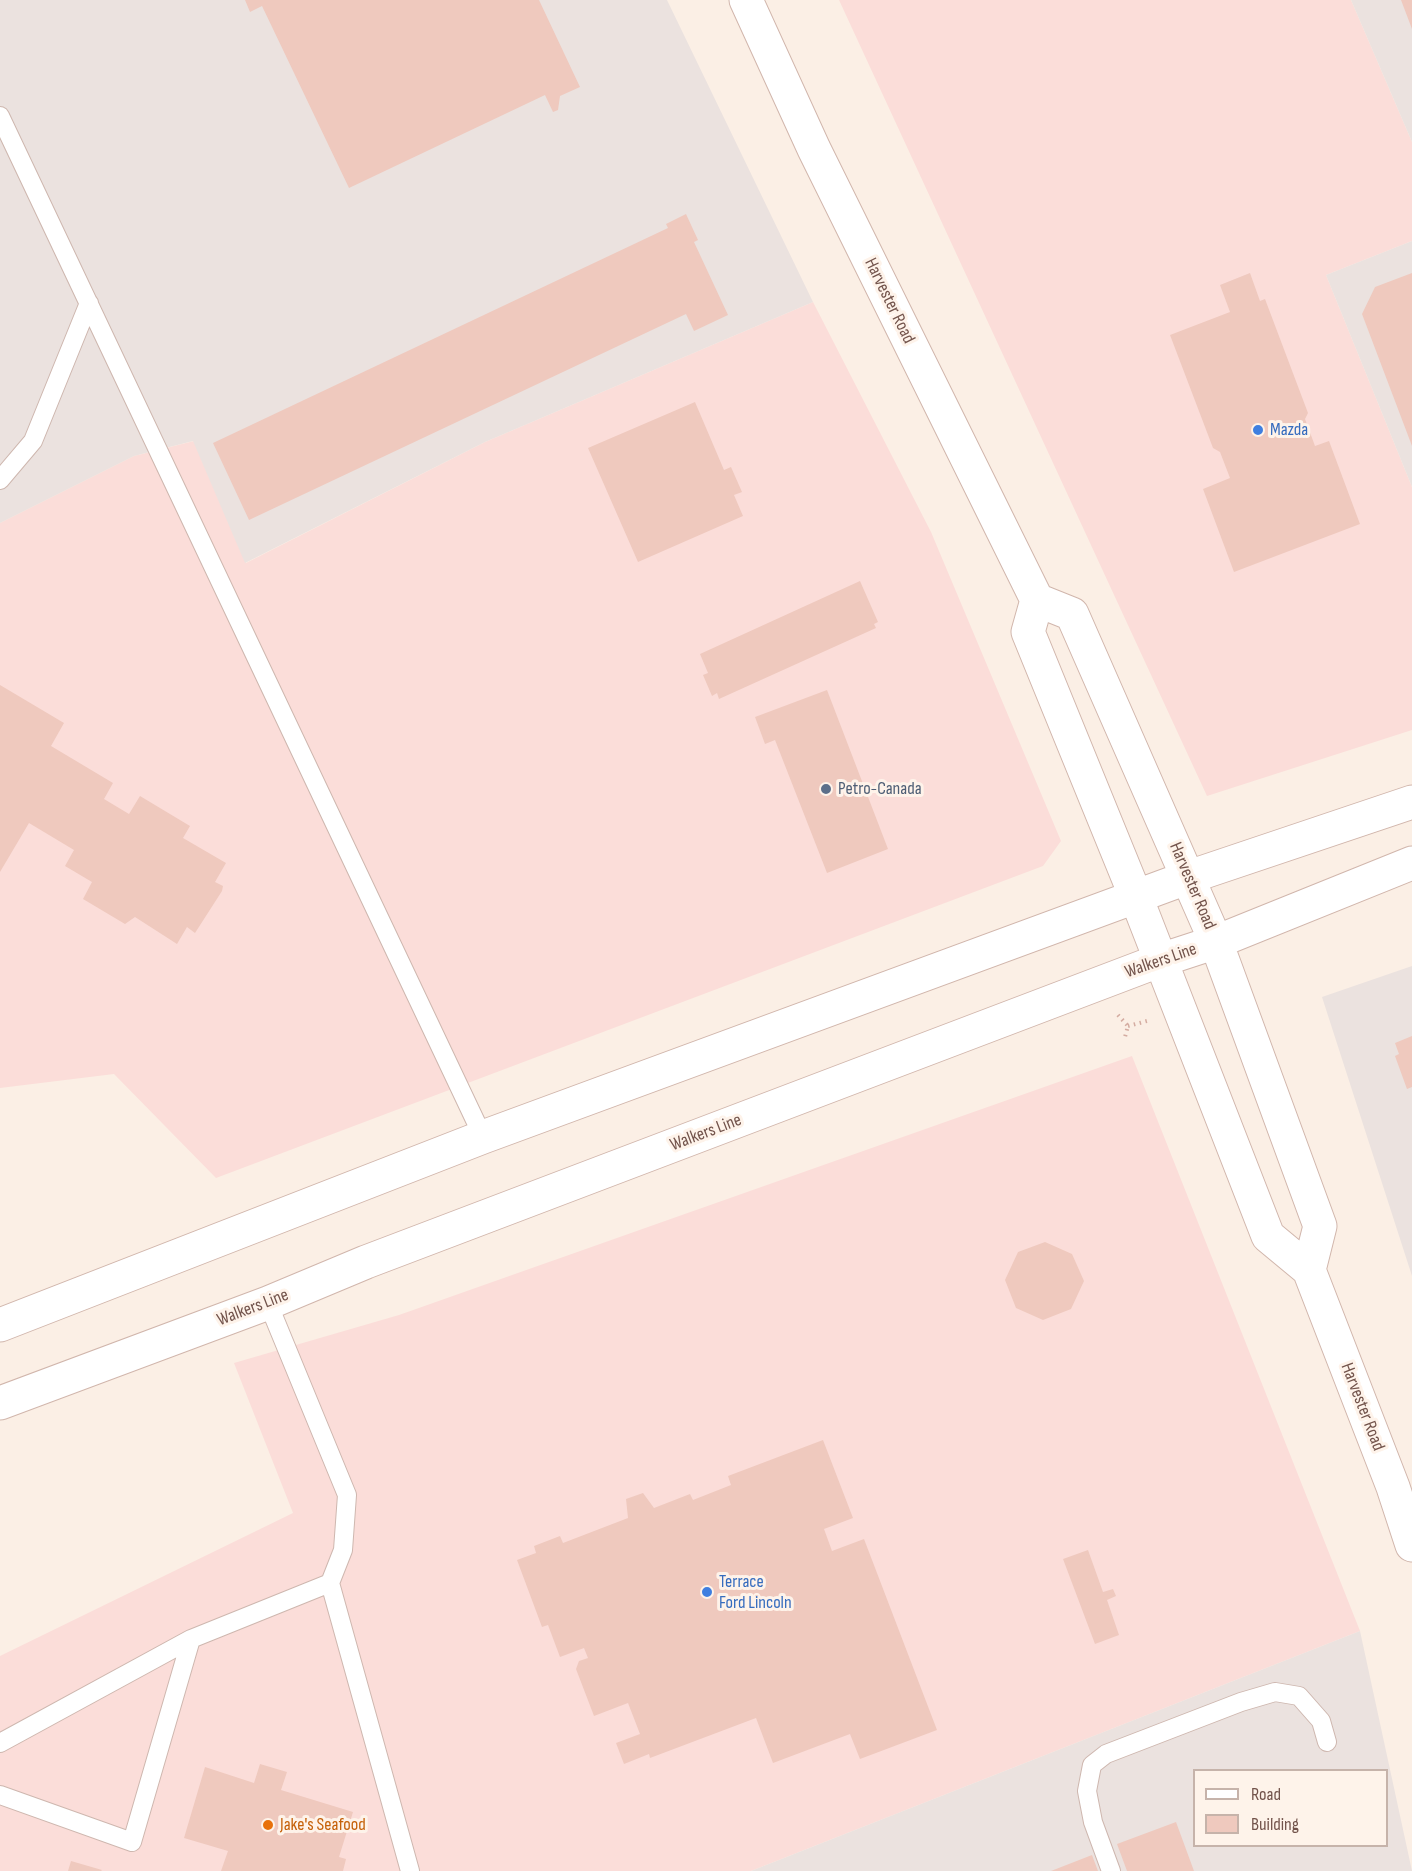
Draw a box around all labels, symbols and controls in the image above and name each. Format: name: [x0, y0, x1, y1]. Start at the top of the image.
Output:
street label: Harvester Road: [859, 255, 919, 347]
place label: Mazda: [1270, 419, 1308, 441]
marker: Mazda: [1251, 423, 1265, 437]
place label: Petro-Canada: [838, 778, 922, 800]
marker: Petro-Canada: [819, 782, 833, 796]
street label: Harvester Road: [1164, 839, 1220, 933]
street label: Walkers Line: [1122, 939, 1200, 983]
street label: Walkers Line: [667, 1110, 745, 1156]
street label: Walkers Line: [214, 1285, 292, 1331]
street label: Harvester Road: [1335, 1360, 1389, 1454]
place label: Terrace Ford Lincoln: [719, 1571, 792, 1614]
marker: Terrace Ford Lincoln: [700, 1585, 714, 1599]
legend: [1193, 1769, 1388, 1847]
text: Road: [1251, 1784, 1281, 1805]
place label: Jake's Seafood: [280, 1814, 366, 1836]
text: Building: [1251, 1814, 1299, 1835]
marker: Jake's Seafood: [261, 1818, 275, 1832]

